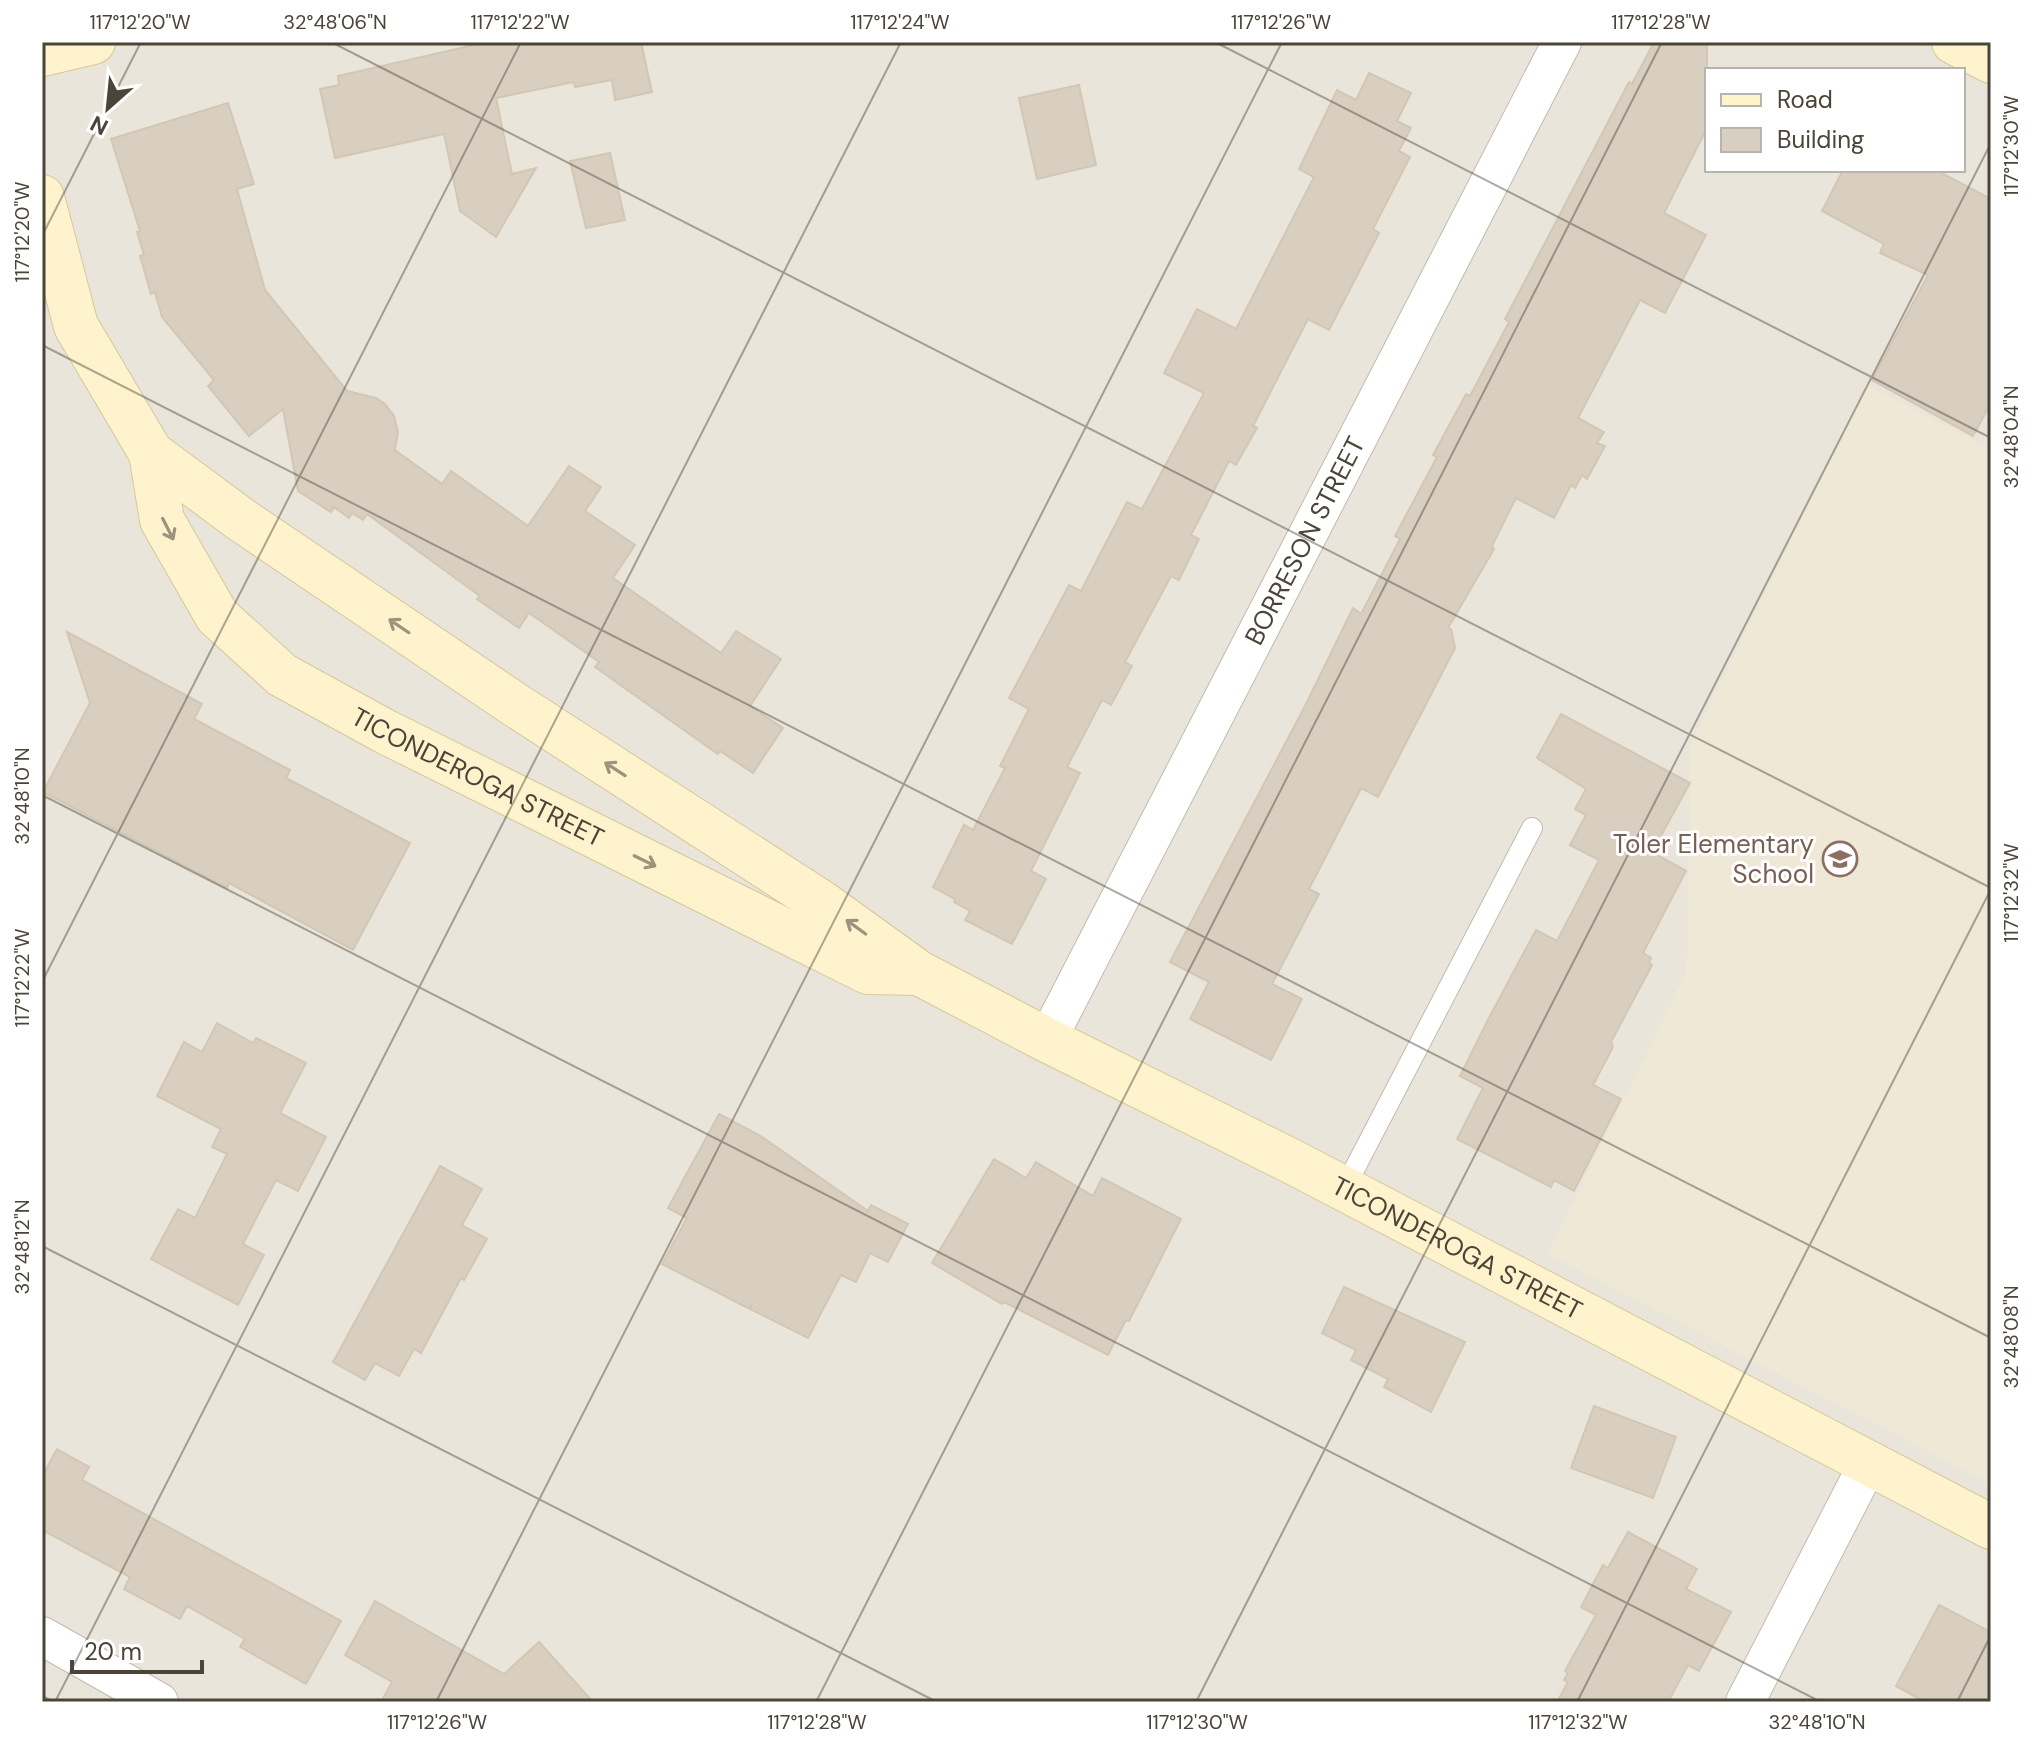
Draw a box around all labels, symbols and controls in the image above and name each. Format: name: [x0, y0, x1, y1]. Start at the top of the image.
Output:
text: 117°12'20"W: [89, 9, 191, 35]
text: 32°48'06"N: [283, 9, 387, 35]
text: 117°12'22"W: [470, 9, 570, 35]
text: 117°12'24"W: [850, 9, 950, 35]
text: 117°12'26"W: [1231, 9, 1331, 35]
text: 117°12'28"W: [1611, 9, 1711, 35]
north arrow: [68, 68, 148, 148]
legend: [1705, 68, 1965, 172]
text: Road: [1777, 84, 1833, 115]
text: 117°12'30"W: [1998, 95, 2024, 197]
text: N: [85, 109, 113, 142]
text: Building: [1777, 124, 1864, 155]
text: 117°12'20"W: [9, 181, 35, 283]
text: 32°48'04"N: [1998, 385, 2024, 489]
street label: BORRESON STREET: [1237, 430, 1373, 651]
one-way arrow: [161, 516, 177, 540]
one-way arrow: [388, 618, 410, 634]
street label: TICONDEROGA STREET: [345, 699, 610, 855]
text: 32°48'10"N: [9, 747, 35, 845]
one-way arrow: [604, 761, 627, 777]
place label: Toler Elementary School: [1613, 827, 1814, 891]
school or university icon: Toler Elementary School: [1821, 840, 1859, 878]
text: 117°12'32"W: [1998, 843, 2024, 943]
one-way arrow: [633, 854, 657, 870]
one-way arrow: [846, 919, 867, 936]
text: 117°12'22"W: [9, 928, 35, 1028]
street label: TICONDEROGA STREET: [1326, 1168, 1588, 1327]
text: 32°48'12"N: [9, 1199, 35, 1295]
text: 32°48'08"N: [1998, 1285, 2024, 1389]
scale bar: [72, 1624, 202, 1674]
text: 20 m: [84, 1636, 142, 1667]
text: 117°12'26"W: [387, 1709, 487, 1735]
text: 117°12'28"W: [767, 1709, 867, 1735]
text: 117°12'30"W: [1146, 1709, 1248, 1735]
text: 117°12'32"W: [1528, 1709, 1628, 1735]
text: 32°48'10"N: [1768, 1709, 1866, 1735]

